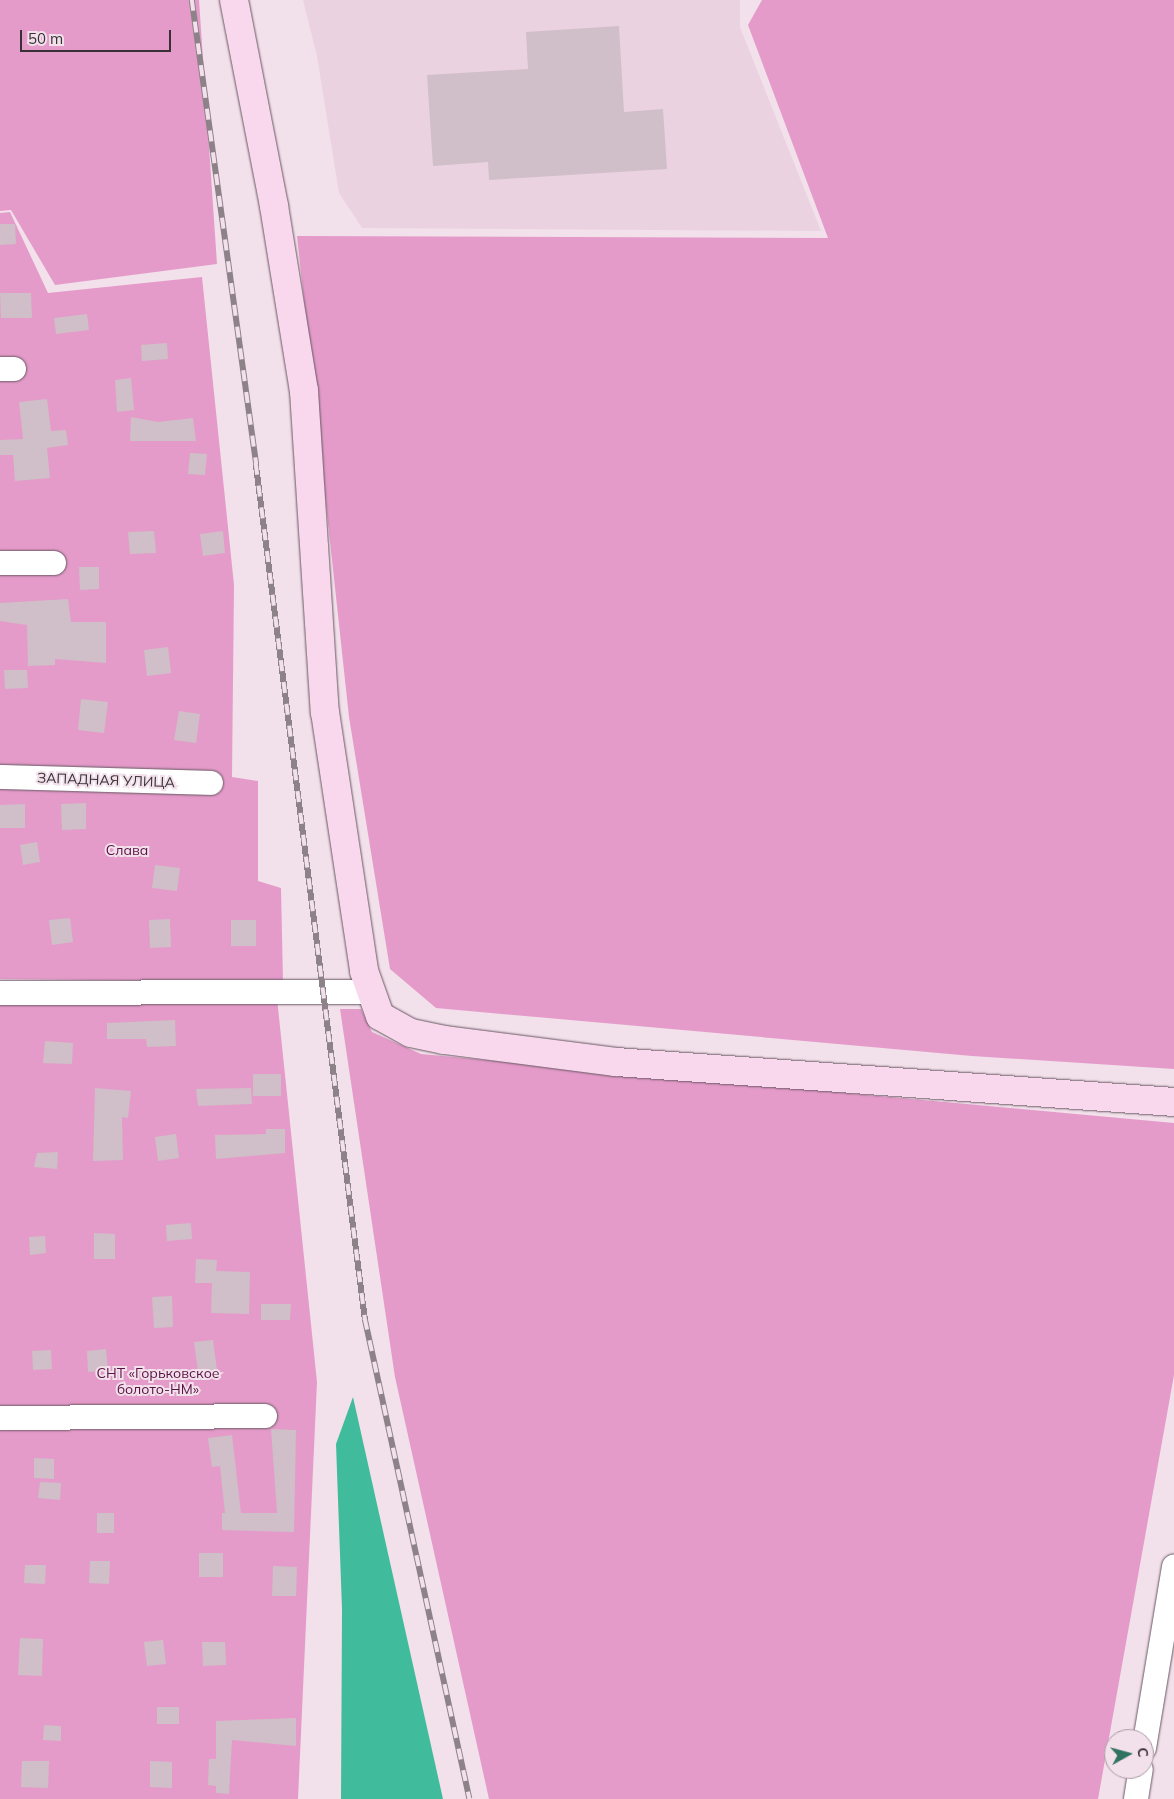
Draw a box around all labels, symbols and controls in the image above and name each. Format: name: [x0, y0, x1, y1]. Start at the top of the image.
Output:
scale bar: [22, 20, 174, 52]
text: 50 m: [28, 29, 63, 48]
street label: ЗАПАДНАЯ УЛИЦА: [37, 769, 175, 791]
park label: Слава: [106, 842, 148, 858]
park label: СНТ «Горьковское болото-НМ»: [96, 1365, 220, 1398]
north arrow: [1104, 1729, 1154, 1779]
text: С: [1133, 1746, 1152, 1758]

